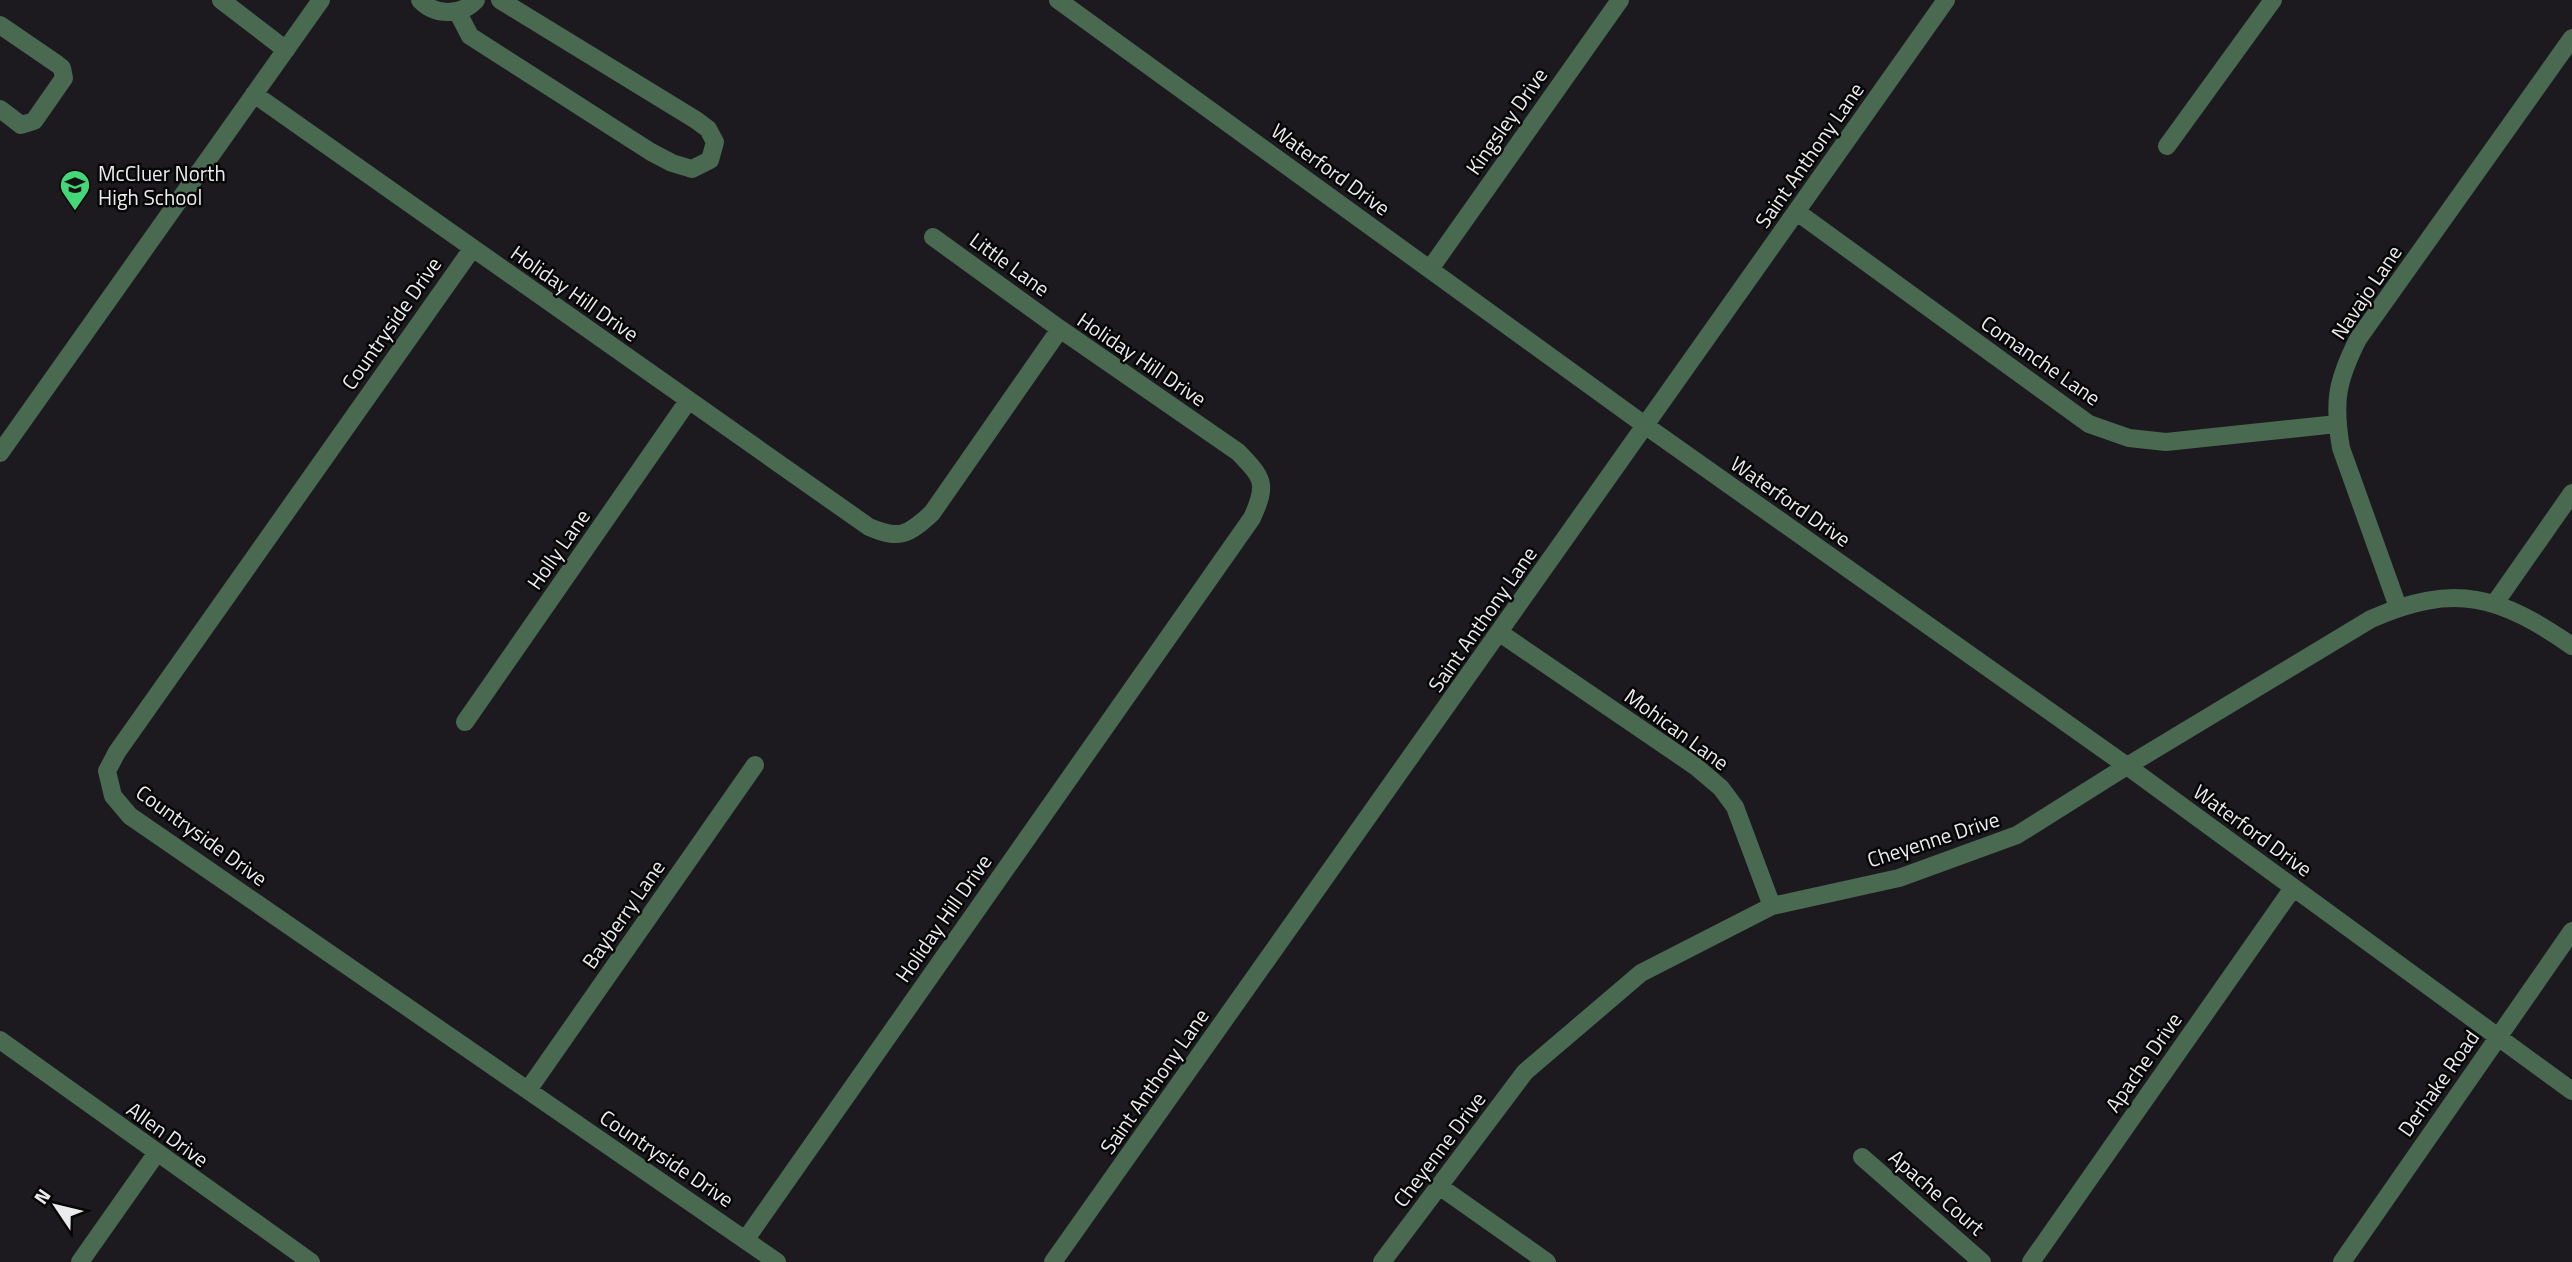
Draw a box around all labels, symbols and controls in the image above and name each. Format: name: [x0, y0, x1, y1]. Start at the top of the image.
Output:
street label: Kingsley Drive: [1457, 61, 1555, 181]
street label: Saint Anthony Lane: [1747, 76, 1871, 234]
street label: Waterford Drive: [1265, 115, 1397, 223]
place label: McCluer North High School: [98, 157, 226, 213]
school or university icon: McCluer North High School: [58, 168, 92, 212]
street label: Little Lane: [963, 224, 1057, 304]
street label: Holiday Hill Drive: [504, 237, 646, 349]
street label: Navajo Lane: [2323, 238, 2409, 346]
street label: Countryside Drive: [333, 250, 449, 396]
street label: Holiday Hill Drive: [1071, 304, 1213, 414]
street label: Comanche Lane: [1975, 307, 2107, 413]
street label: Waterford Drive: [1724, 448, 1858, 554]
street label: Holly Lane: [518, 502, 598, 596]
street label: Saint Anthony Lane: [1420, 540, 1544, 698]
street label: Mohican Lane: [1618, 680, 1736, 778]
street label: Countryside Drive: [130, 776, 274, 894]
street label: Waterford Drive: [2187, 776, 2319, 884]
street label: Cheyenne Drive: [1863, 803, 2003, 875]
street label: Holiday Hill Drive: [887, 847, 999, 989]
street label: Bayberry Lane: [573, 853, 673, 975]
street label: Saint Anthony Lane: [1092, 1002, 1216, 1160]
street label: Apache Drive: [2097, 1005, 2189, 1119]
street label: Derhake Road: [2389, 1023, 2487, 1143]
street label: Cheyenne Drive: [1385, 1085, 1493, 1213]
street label: Allen Drive: [120, 1093, 216, 1175]
street label: Countryside Drive: [593, 1101, 741, 1215]
street label: Apache Court: [1882, 1141, 1992, 1243]
north arrow: [21, 1171, 91, 1241]
text: N: [26, 1182, 57, 1210]

